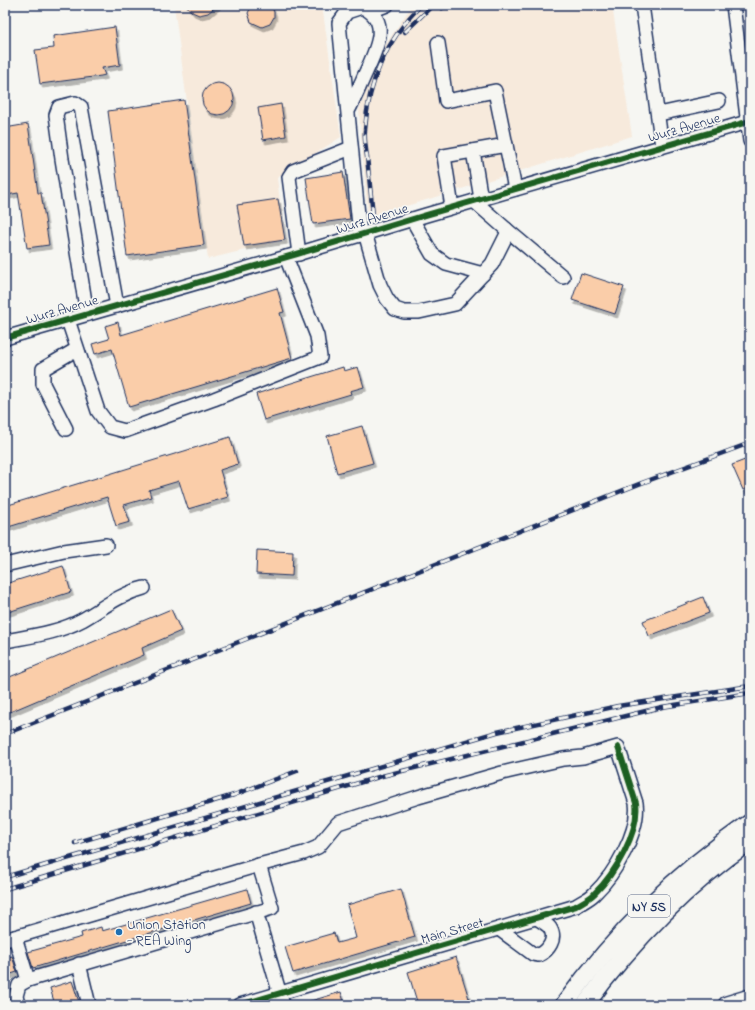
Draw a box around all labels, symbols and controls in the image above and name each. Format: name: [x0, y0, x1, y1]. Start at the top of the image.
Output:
street label: Wurz Avenue: [646, 108, 724, 149]
street label: Wurz Avenue: [334, 198, 412, 240]
street label: Wurz Avenue: [24, 290, 102, 331]
road number: NY 5S: [628, 895, 670, 917]
street label: Main Street: [419, 912, 486, 950]
place label: Union Station - REA Wing: [127, 915, 206, 953]
marker: Union Station - REA Wing: [114, 927, 124, 937]

